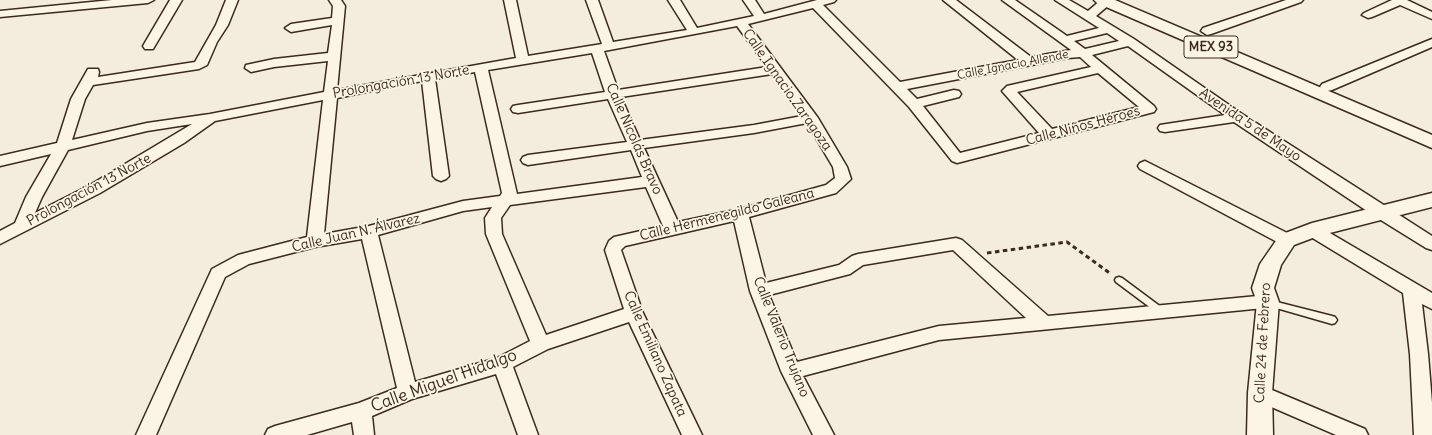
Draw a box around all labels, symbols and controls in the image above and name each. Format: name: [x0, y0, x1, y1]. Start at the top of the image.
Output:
street label: Calle Ignacio Zaragoza: [739, 26, 835, 154]
road number: MEX 93: [1184, 36, 1238, 58]
street label: Calle Ignacio Allende: [956, 47, 1070, 83]
street label: Prolongación 13 Norte: [331, 62, 471, 102]
street label: Calle Nicolás Bravo: [602, 81, 666, 197]
street label: Avenida 5 de Mayo: [1196, 85, 1304, 165]
street label: Calle Niños Héroes: [1024, 103, 1142, 149]
street label: Prolongación 13 Norte: [24, 150, 154, 230]
street label: Calle Hermenegildo Galeana: [638, 185, 816, 245]
street label: Calle Juan N. Álvarez: [290, 210, 422, 256]
street label: Calle Valerio Trujano: [749, 274, 813, 400]
street label: Calle 24 de Febrero: [1251, 282, 1275, 404]
street label: Calle Emiliano Zapata: [620, 289, 690, 419]
street label: Calle Miguel Hidalgo: [368, 345, 520, 417]

